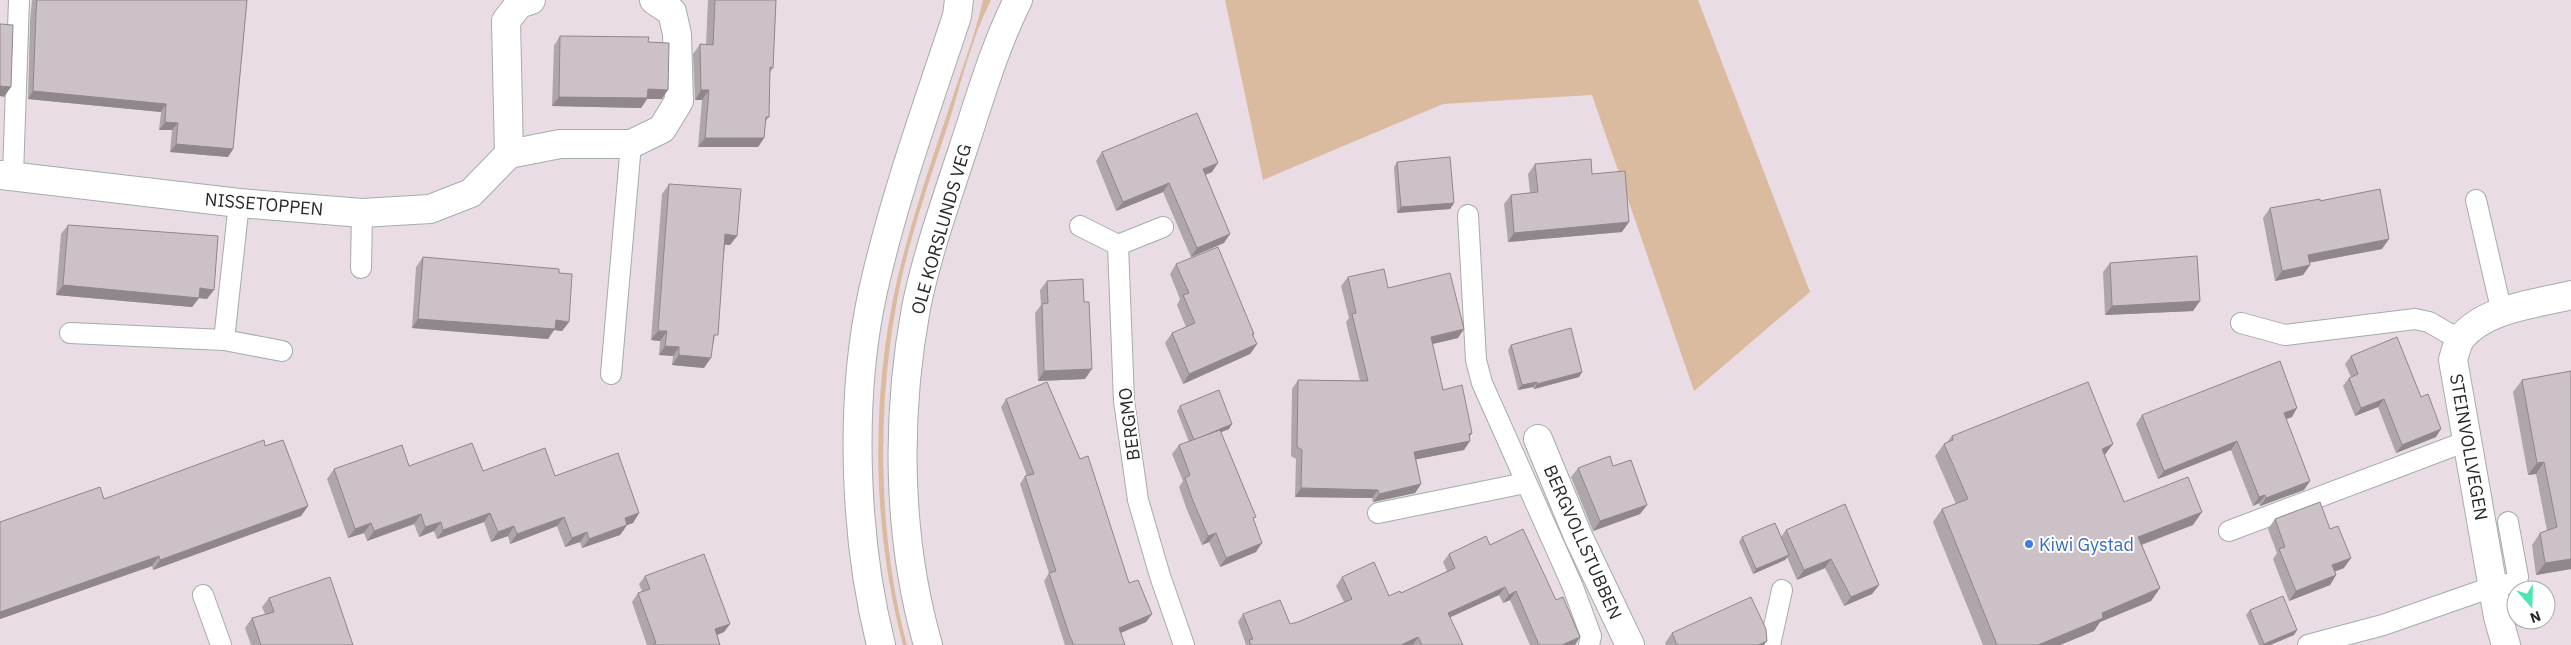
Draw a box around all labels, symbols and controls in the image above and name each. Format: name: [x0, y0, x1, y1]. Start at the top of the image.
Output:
street label: OLE KORSLUNDS VEG: [906, 141, 976, 317]
street label: NISSETOPPEN: [204, 187, 324, 221]
street label: STEINVOLLVEGEN: [2445, 372, 2493, 522]
street label: BERGMO: [1113, 386, 1145, 462]
street label: BERGVOLLSTUBBEN: [1539, 461, 1627, 623]
place label: Kiwi Gystad: [2039, 533, 2134, 556]
marker: Kiwi Gystad: [2023, 538, 2035, 550]
north arrow: [2506, 580, 2556, 630]
text: N: [2528, 607, 2543, 627]

